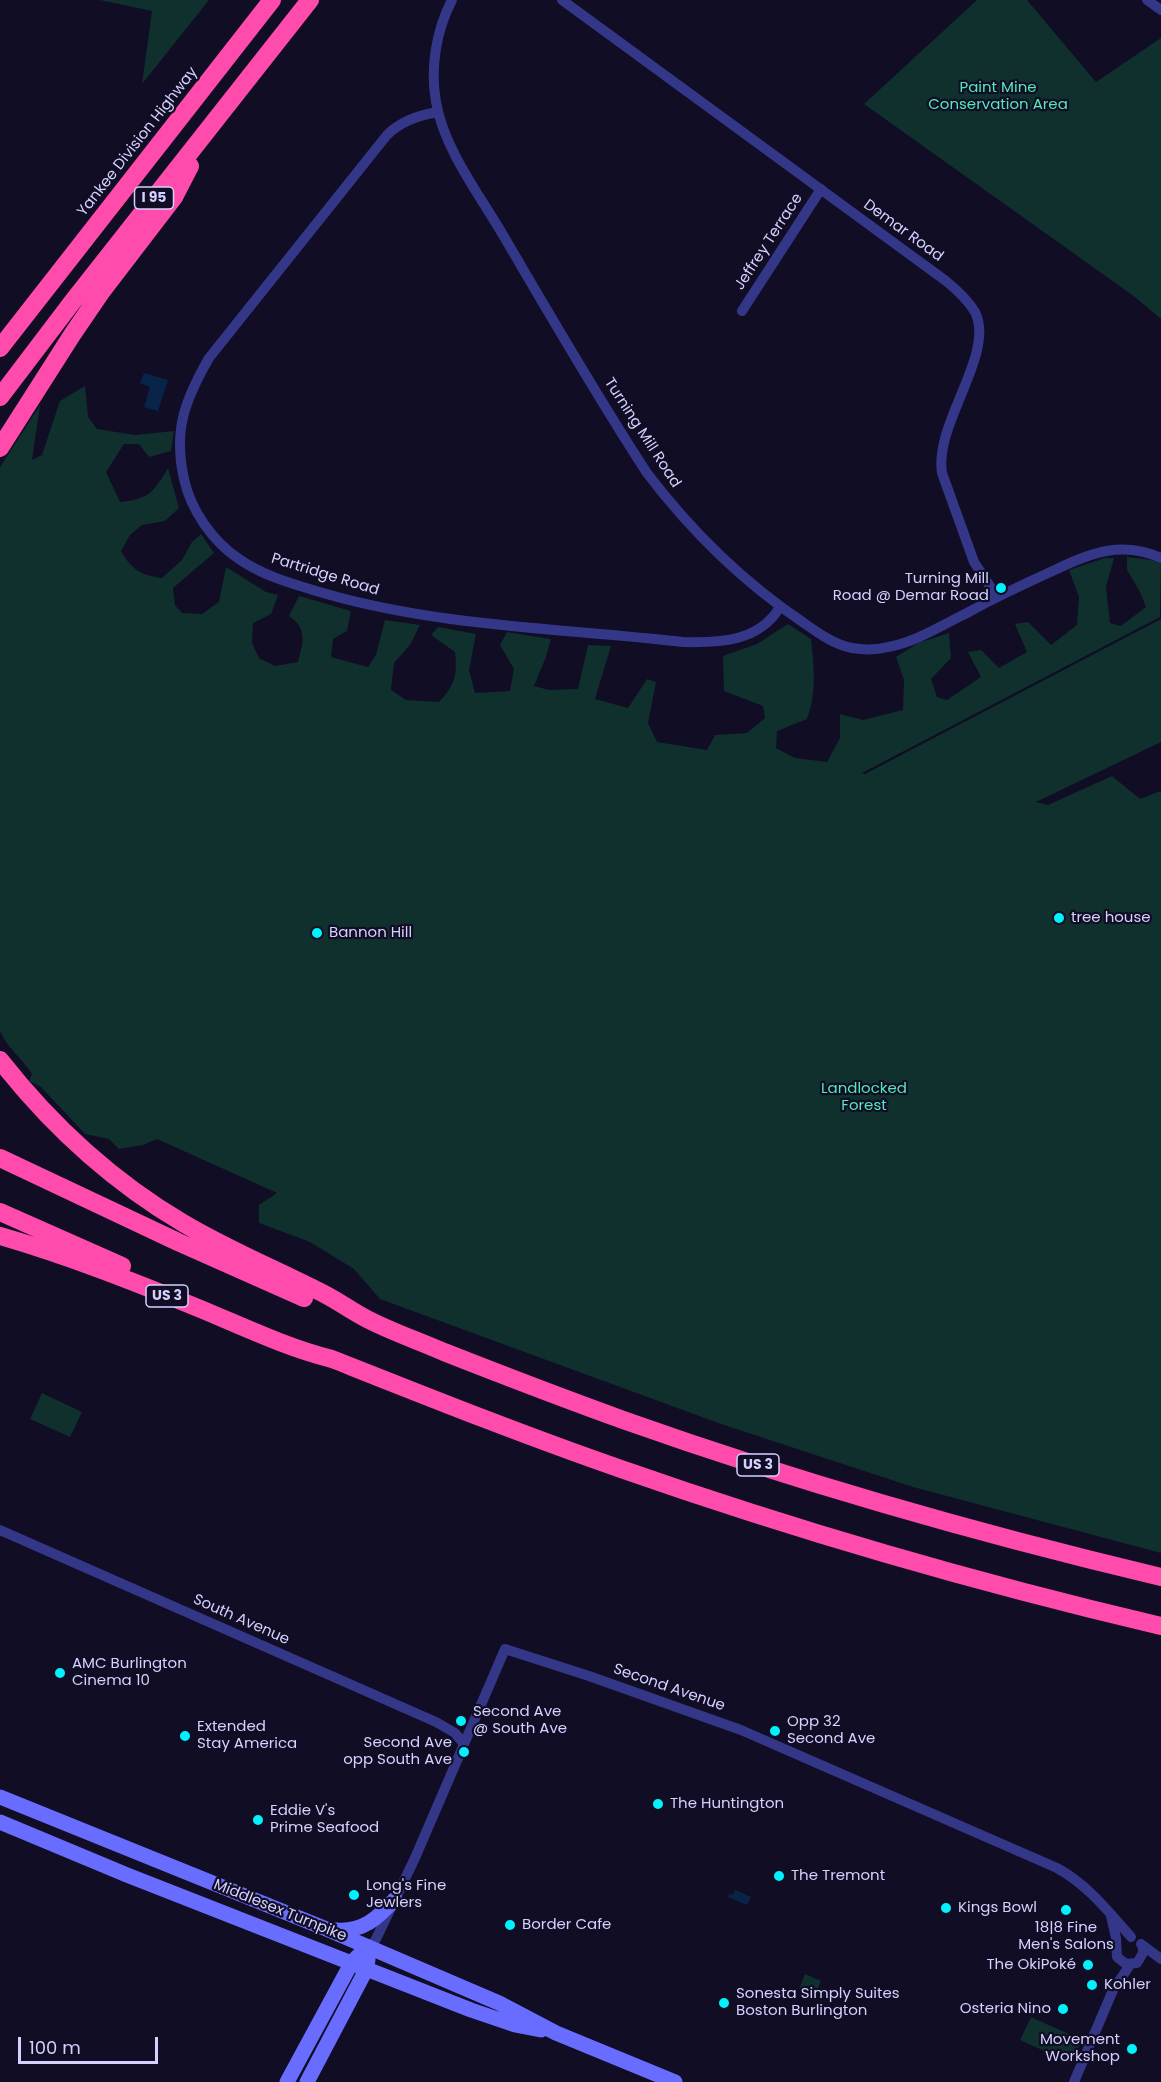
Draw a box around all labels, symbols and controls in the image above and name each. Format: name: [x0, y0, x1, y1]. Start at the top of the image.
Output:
street label: Yankee Division Highway: [74, 64, 202, 220]
park label: Paint Mine Conservation Area: [928, 79, 1068, 114]
road number: I 95: [134, 187, 174, 209]
street label: Jeffrey Terrace: [731, 190, 807, 294]
street label: Demar Road: [860, 196, 946, 266]
street label: Turning Mill Road: [600, 375, 684, 491]
street label: Partridge Road: [269, 550, 381, 600]
place label: Turning Mill Road @ Demar Road: [833, 570, 989, 605]
marker: Turning Mill Road @ Demar Road: [994, 581, 1008, 595]
place label: tree house: [1071, 909, 1151, 927]
marker: tree house: [1052, 911, 1066, 925]
place label: Bannon Hill: [329, 924, 412, 942]
marker: Bannon Hill: [310, 926, 324, 940]
park label: Landlocked Forest: [821, 1080, 907, 1115]
road number: US 3: [146, 1285, 188, 1307]
road number: US 3: [737, 1454, 779, 1476]
street label: South Avenue: [190, 1591, 292, 1649]
place label: AMC Burlington Cinema 10: [72, 1655, 187, 1690]
street label: Second Avenue: [611, 1660, 727, 1716]
marker: AMC Burlington Cinema 10: [53, 1666, 67, 1680]
place label: Second Ave @ South Ave: [473, 1703, 567, 1738]
place label: Opp 32 Second Ave: [787, 1713, 875, 1748]
marker: Second Ave @ South Ave: [454, 1714, 468, 1728]
place label: Extended Stay America: [197, 1718, 297, 1753]
marker: Opp 32 Second Ave: [768, 1724, 782, 1738]
marker: Extended Stay America: [178, 1729, 192, 1743]
place label: Second Ave opp South Ave: [343, 1734, 452, 1769]
marker: Second Ave opp South Ave: [457, 1745, 471, 1759]
place label: The Huntington: [670, 1795, 784, 1813]
marker: The Huntington: [651, 1797, 665, 1811]
place label: Eddie V's Prime Seafood: [270, 1802, 379, 1837]
marker: Eddie V's Prime Seafood: [251, 1813, 265, 1827]
place label: The Tremont: [791, 1867, 885, 1885]
marker: The Tremont: [772, 1869, 786, 1883]
street label: Middlesex Turnpike: [211, 1876, 349, 1946]
place label: Long's Fine Jewlers: [366, 1877, 446, 1912]
marker: Long's Fine Jewlers: [347, 1888, 361, 1902]
place label: Kings Bowl: [958, 1899, 1037, 1917]
marker: Kings Bowl: [939, 1901, 953, 1915]
marker: 18|8 Fine Men's Salons: [1059, 1903, 1073, 1917]
place label: Border Cafe: [522, 1916, 611, 1934]
marker: Border Cafe: [503, 1918, 517, 1932]
place label: 18|8 Fine Men's Salons: [1018, 1919, 1114, 1954]
place label: The OkiPoké: [986, 1956, 1076, 1974]
marker: The OkiPoké: [1081, 1958, 1095, 1972]
place label: Kohler: [1104, 1976, 1151, 1994]
marker: Kohler: [1085, 1978, 1099, 1992]
place label: Sonesta Simply Suites Boston Burlington: [736, 1985, 900, 2020]
marker: Sonesta Simply Suites Boston Burlington: [717, 1996, 731, 2010]
place label: Osteria Nino: [960, 2000, 1051, 2018]
marker: Osteria Nino: [1056, 2002, 1070, 2016]
scale bar: [21, 2025, 160, 2063]
place label: Movement Workshop: [1040, 2031, 1120, 2066]
text: 100 m: [29, 2035, 81, 2060]
marker: Movement Workshop: [1125, 2042, 1139, 2056]

